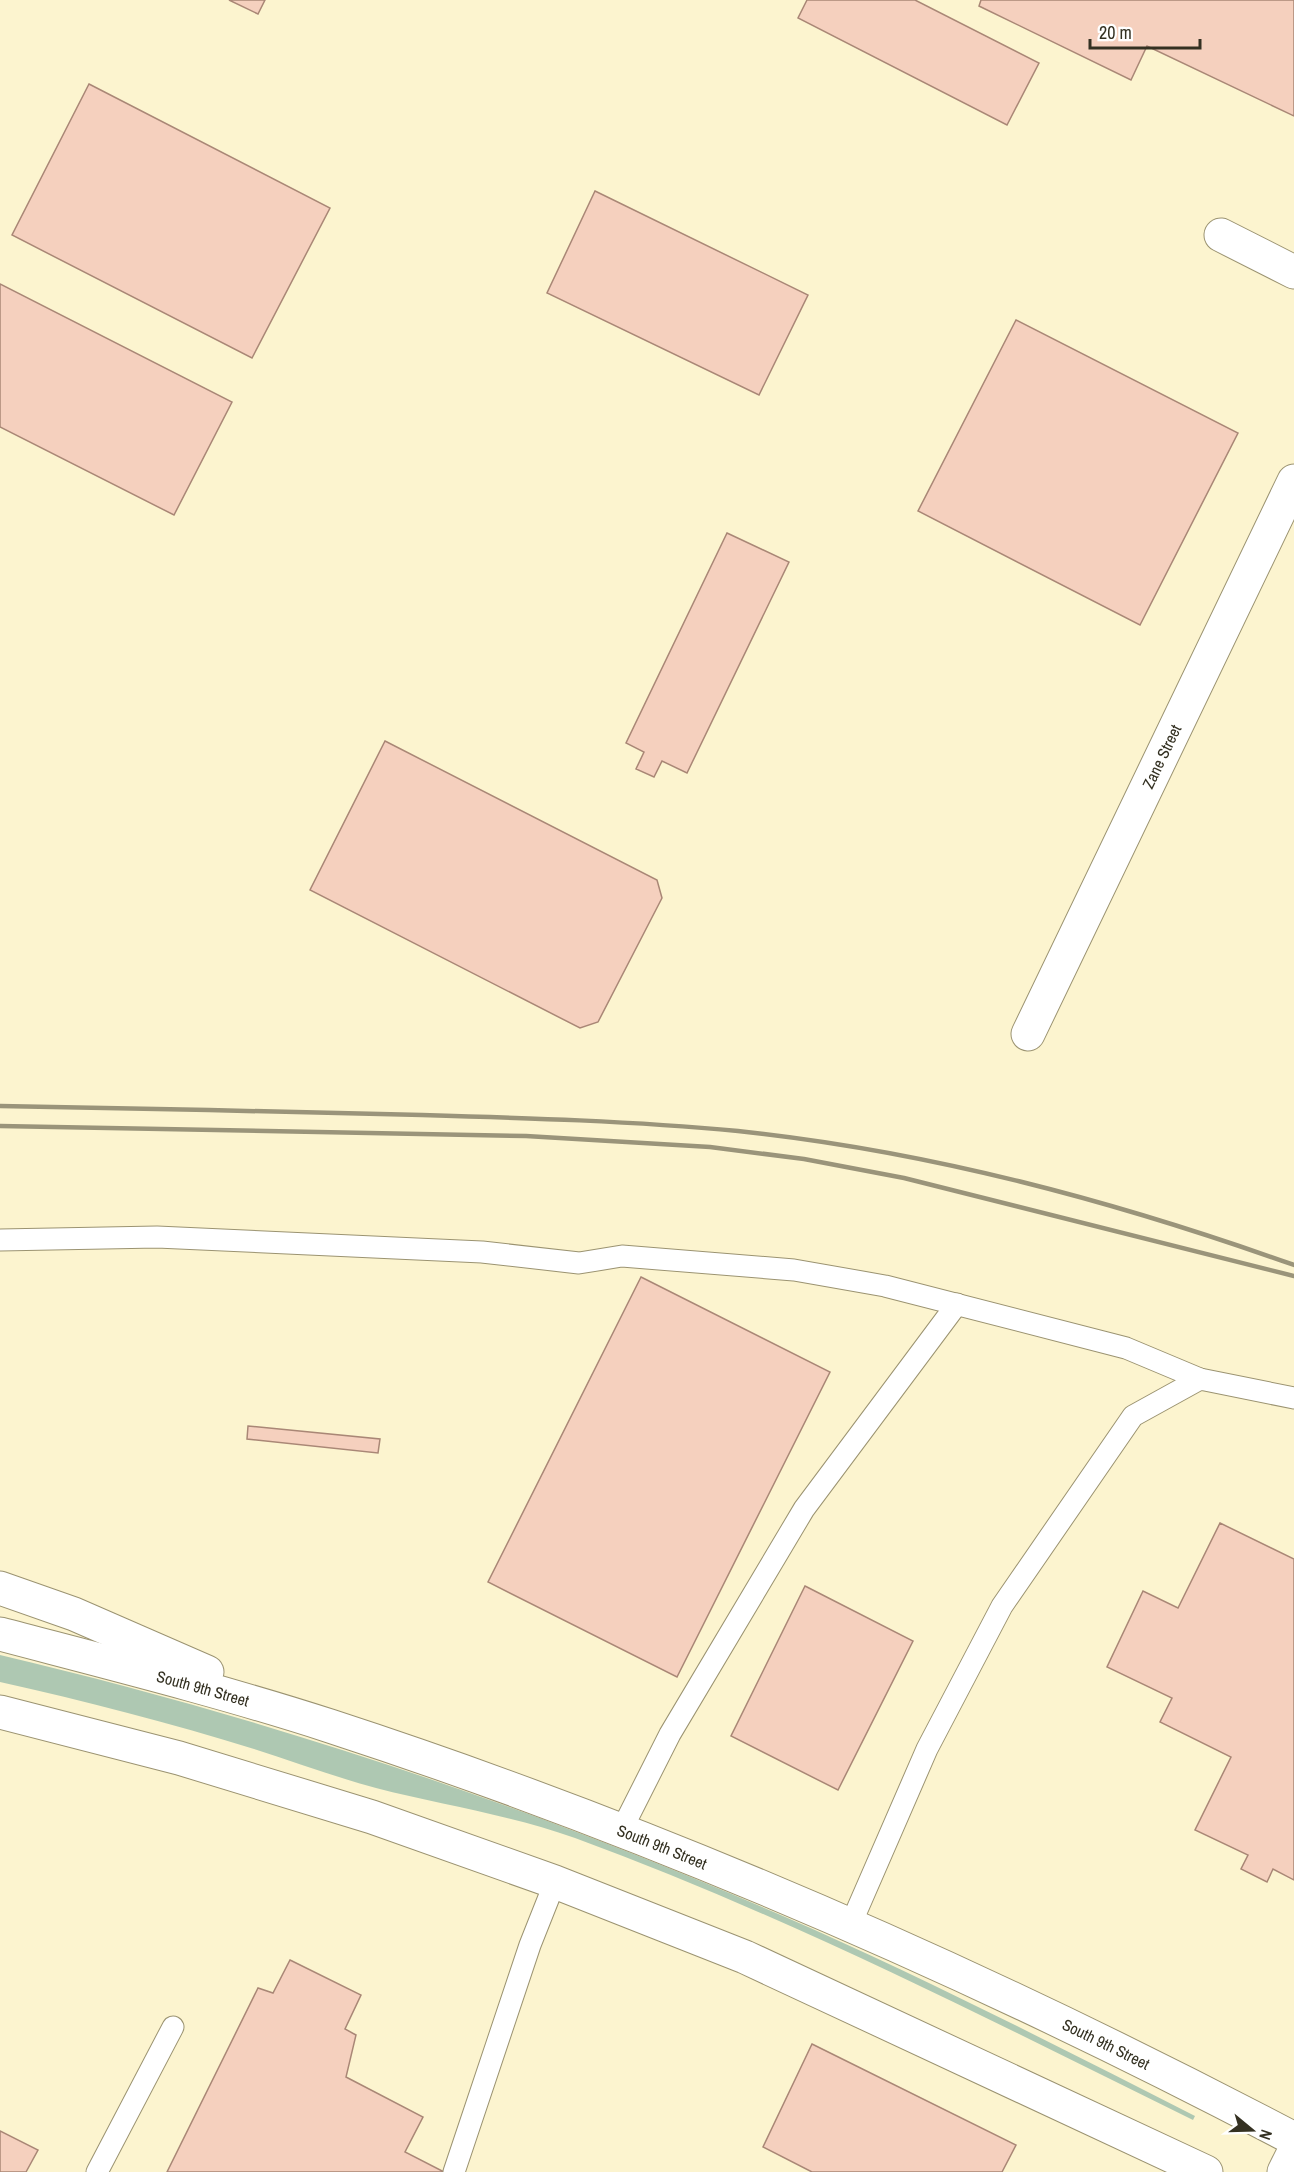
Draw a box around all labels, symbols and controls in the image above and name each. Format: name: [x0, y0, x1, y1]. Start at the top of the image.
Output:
scale bar: [1090, 12, 1200, 50]
text: 20 m: [1099, 20, 1132, 45]
street label: Zane Street: [1137, 720, 1186, 792]
street label: South 9th Street: [154, 1665, 252, 1712]
street label: South 9th Street: [614, 1819, 711, 1875]
street label: South 9th Street: [1059, 2013, 1154, 2075]
north arrow: [1222, 2100, 1282, 2160]
text: N: [1254, 2127, 1278, 2143]

